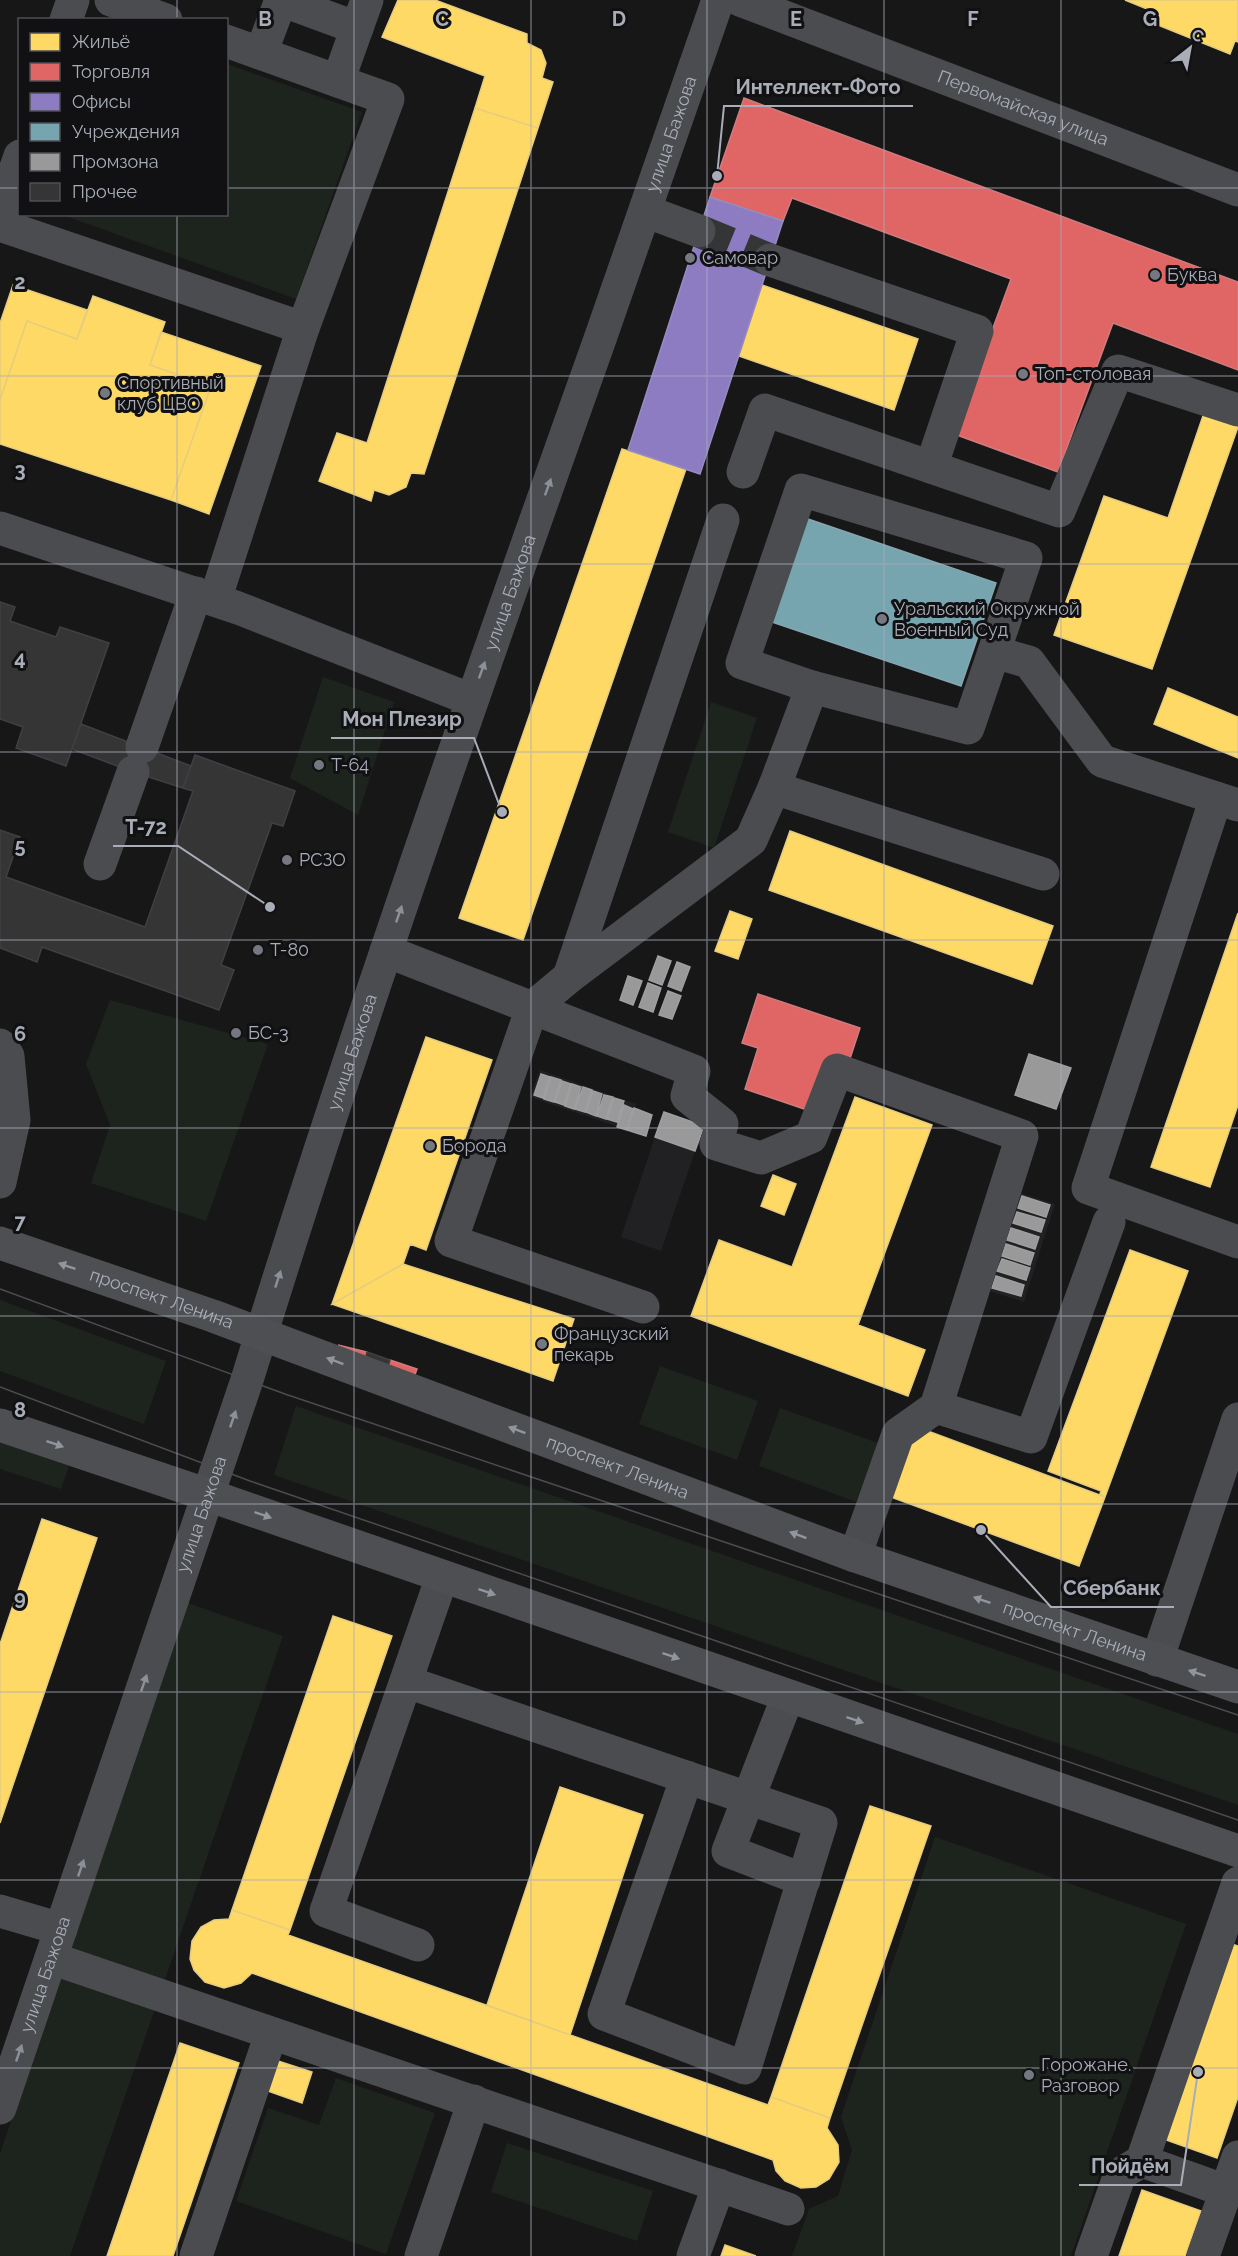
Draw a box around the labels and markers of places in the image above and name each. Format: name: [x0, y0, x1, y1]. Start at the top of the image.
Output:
callout: Интеллект-Фото: [724, 68, 913, 106]
place label: Самовар: [702, 247, 778, 268]
marker: Самовар: [683, 251, 697, 265]
place label: Буква: [1167, 264, 1217, 285]
marker: Буква: [1148, 268, 1162, 282]
place label: Топ-столовая: [1035, 363, 1151, 384]
marker: Топ-столовая: [1016, 367, 1030, 381]
place label: Спортивный клуб ЦВО: [117, 372, 224, 414]
marker: Спортивный клуб ЦВО: [98, 386, 112, 400]
place label: Уральский Окружной Военный Суд: [894, 598, 1080, 640]
marker: Уральский Окружной Военный Суд: [875, 612, 889, 626]
callout: Мон Плезир: [331, 700, 474, 738]
place label: Т-64: [331, 754, 369, 775]
marker: Т-64: [312, 758, 326, 772]
callout: Т-72: [113, 808, 178, 846]
place label: РСЗО: [299, 849, 346, 870]
marker: РСЗО: [280, 853, 294, 867]
place label: Т-80: [270, 939, 309, 960]
marker: Т-80: [251, 943, 265, 957]
place label: БС-3: [248, 1022, 289, 1043]
marker: БС-3: [229, 1026, 243, 1040]
place label: Борода: [442, 1135, 507, 1156]
marker: Борода: [423, 1139, 437, 1153]
place label: Французский пекарь: [554, 1323, 669, 1365]
marker: Французский пекарь: [535, 1337, 549, 1351]
callout: Сбербанк: [1051, 1569, 1174, 1607]
place label: Горожане. Разговор: [1041, 2054, 1131, 2096]
marker: Горожане. Разговор: [1022, 2068, 1036, 2082]
callout: Пойдём: [1079, 2147, 1181, 2185]

